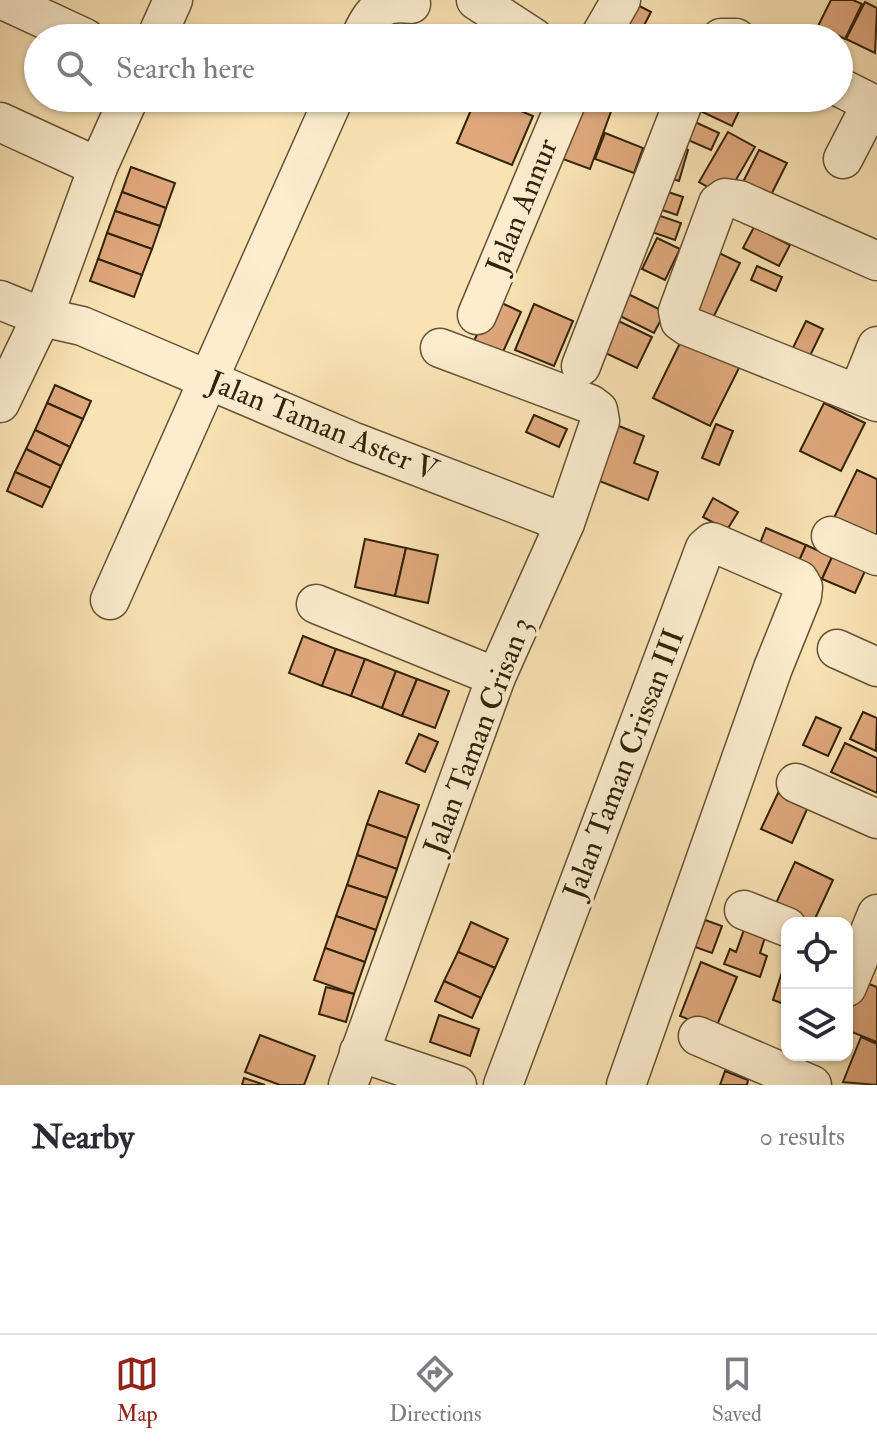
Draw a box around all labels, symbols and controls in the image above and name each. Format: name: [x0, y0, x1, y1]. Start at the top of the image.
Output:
search box: [24, 24, 853, 112]
icon: search: [52, 46, 96, 90]
text: Search here: [116, 50, 255, 87]
street label: Jalan Annur: [478, 133, 566, 280]
street label: Jalan Taman Aster V: [202, 363, 445, 490]
street label: Jalan Taman Crisan 3: [415, 612, 540, 861]
street label: Jalan Taman Crissan III: [555, 624, 693, 905]
map controls: [781, 917, 853, 1061]
button: locate: [781, 917, 853, 989]
button: layers: [781, 989, 853, 1061]
text: Nearby: [32, 1116, 134, 1159]
text: 0 results: [760, 1121, 845, 1153]
tab: Map: [115, 1352, 159, 1428]
tab: Directions: [389, 1352, 482, 1428]
tab: Saved: [712, 1352, 762, 1428]

